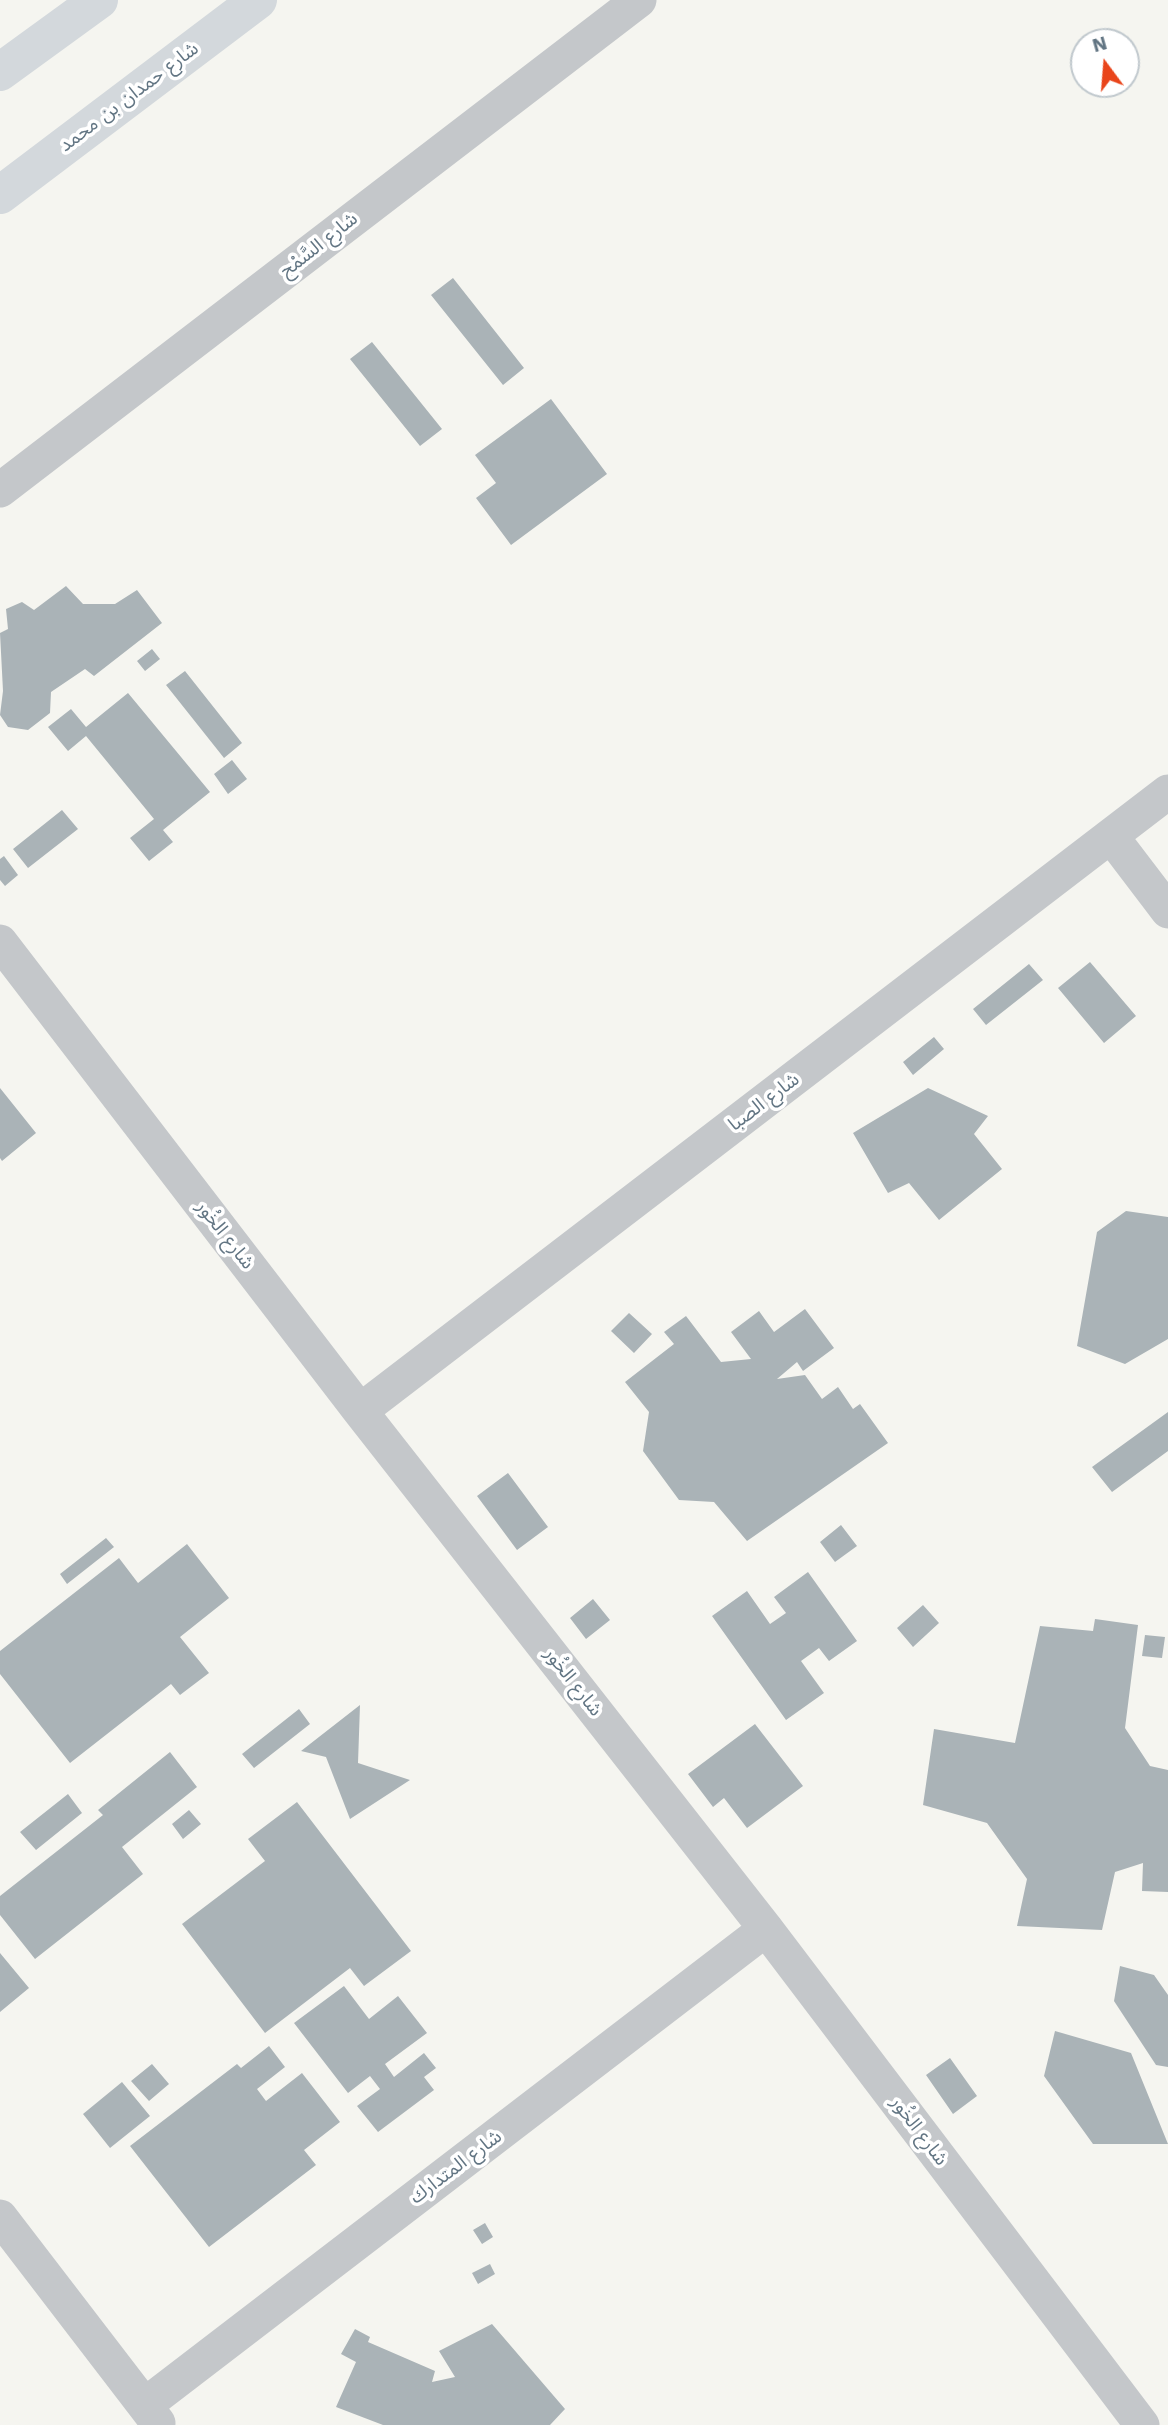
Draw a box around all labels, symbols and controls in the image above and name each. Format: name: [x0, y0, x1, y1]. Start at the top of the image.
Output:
north arrow: [1070, 28, 1140, 98]
text: N: [1090, 31, 1110, 57]
street label: شارع حمدان بن محمد: [55, 37, 203, 157]
street label: شارع السَّمْح: [276, 208, 362, 282]
street label: شارع الصبا: [724, 1068, 804, 1136]
street label: شارع الخُور: [191, 1196, 259, 1274]
street label: شارع الخُور: [539, 1643, 607, 1721]
street label: شارع الخُور: [886, 2092, 952, 2170]
street label: شارع المتدارك: [406, 2125, 506, 2209]

